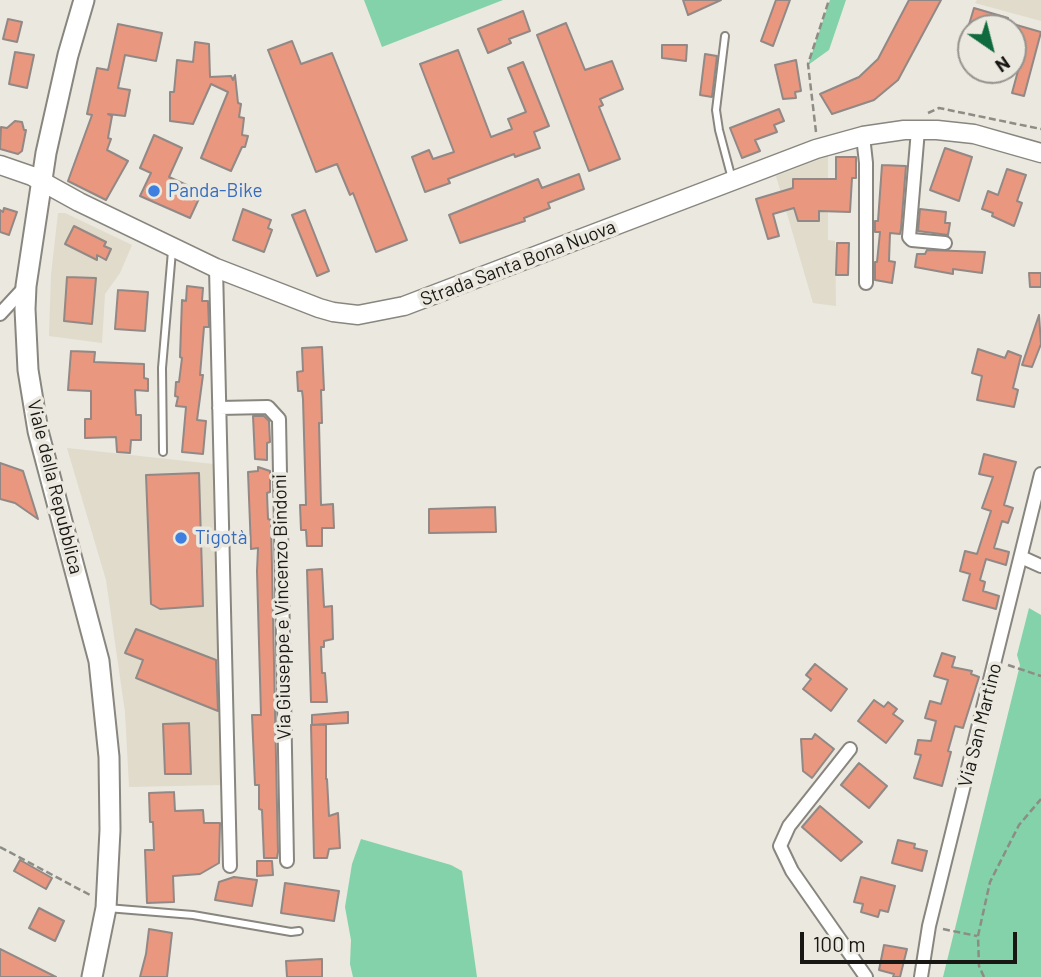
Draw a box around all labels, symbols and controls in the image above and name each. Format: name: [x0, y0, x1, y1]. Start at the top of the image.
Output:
north arrow: [957, 14, 1027, 84]
text: N: [991, 52, 1015, 78]
place label: Panda-Bike: [168, 180, 263, 202]
marker: Panda-Bike: [146, 183, 162, 199]
street label: Strada Santa Bona Nuova: [417, 215, 619, 311]
street label: Viale della Repubblica: [22, 398, 88, 576]
street label: Via Giuseppe e Vincenzo Bindoni: [268, 474, 296, 740]
place label: Tigotà: [195, 527, 247, 549]
marker: Tigotà: [173, 530, 189, 546]
street label: Via San Martino: [954, 661, 1006, 789]
scale bar: [803, 918, 1020, 962]
text: 100 m: [813, 931, 866, 956]

